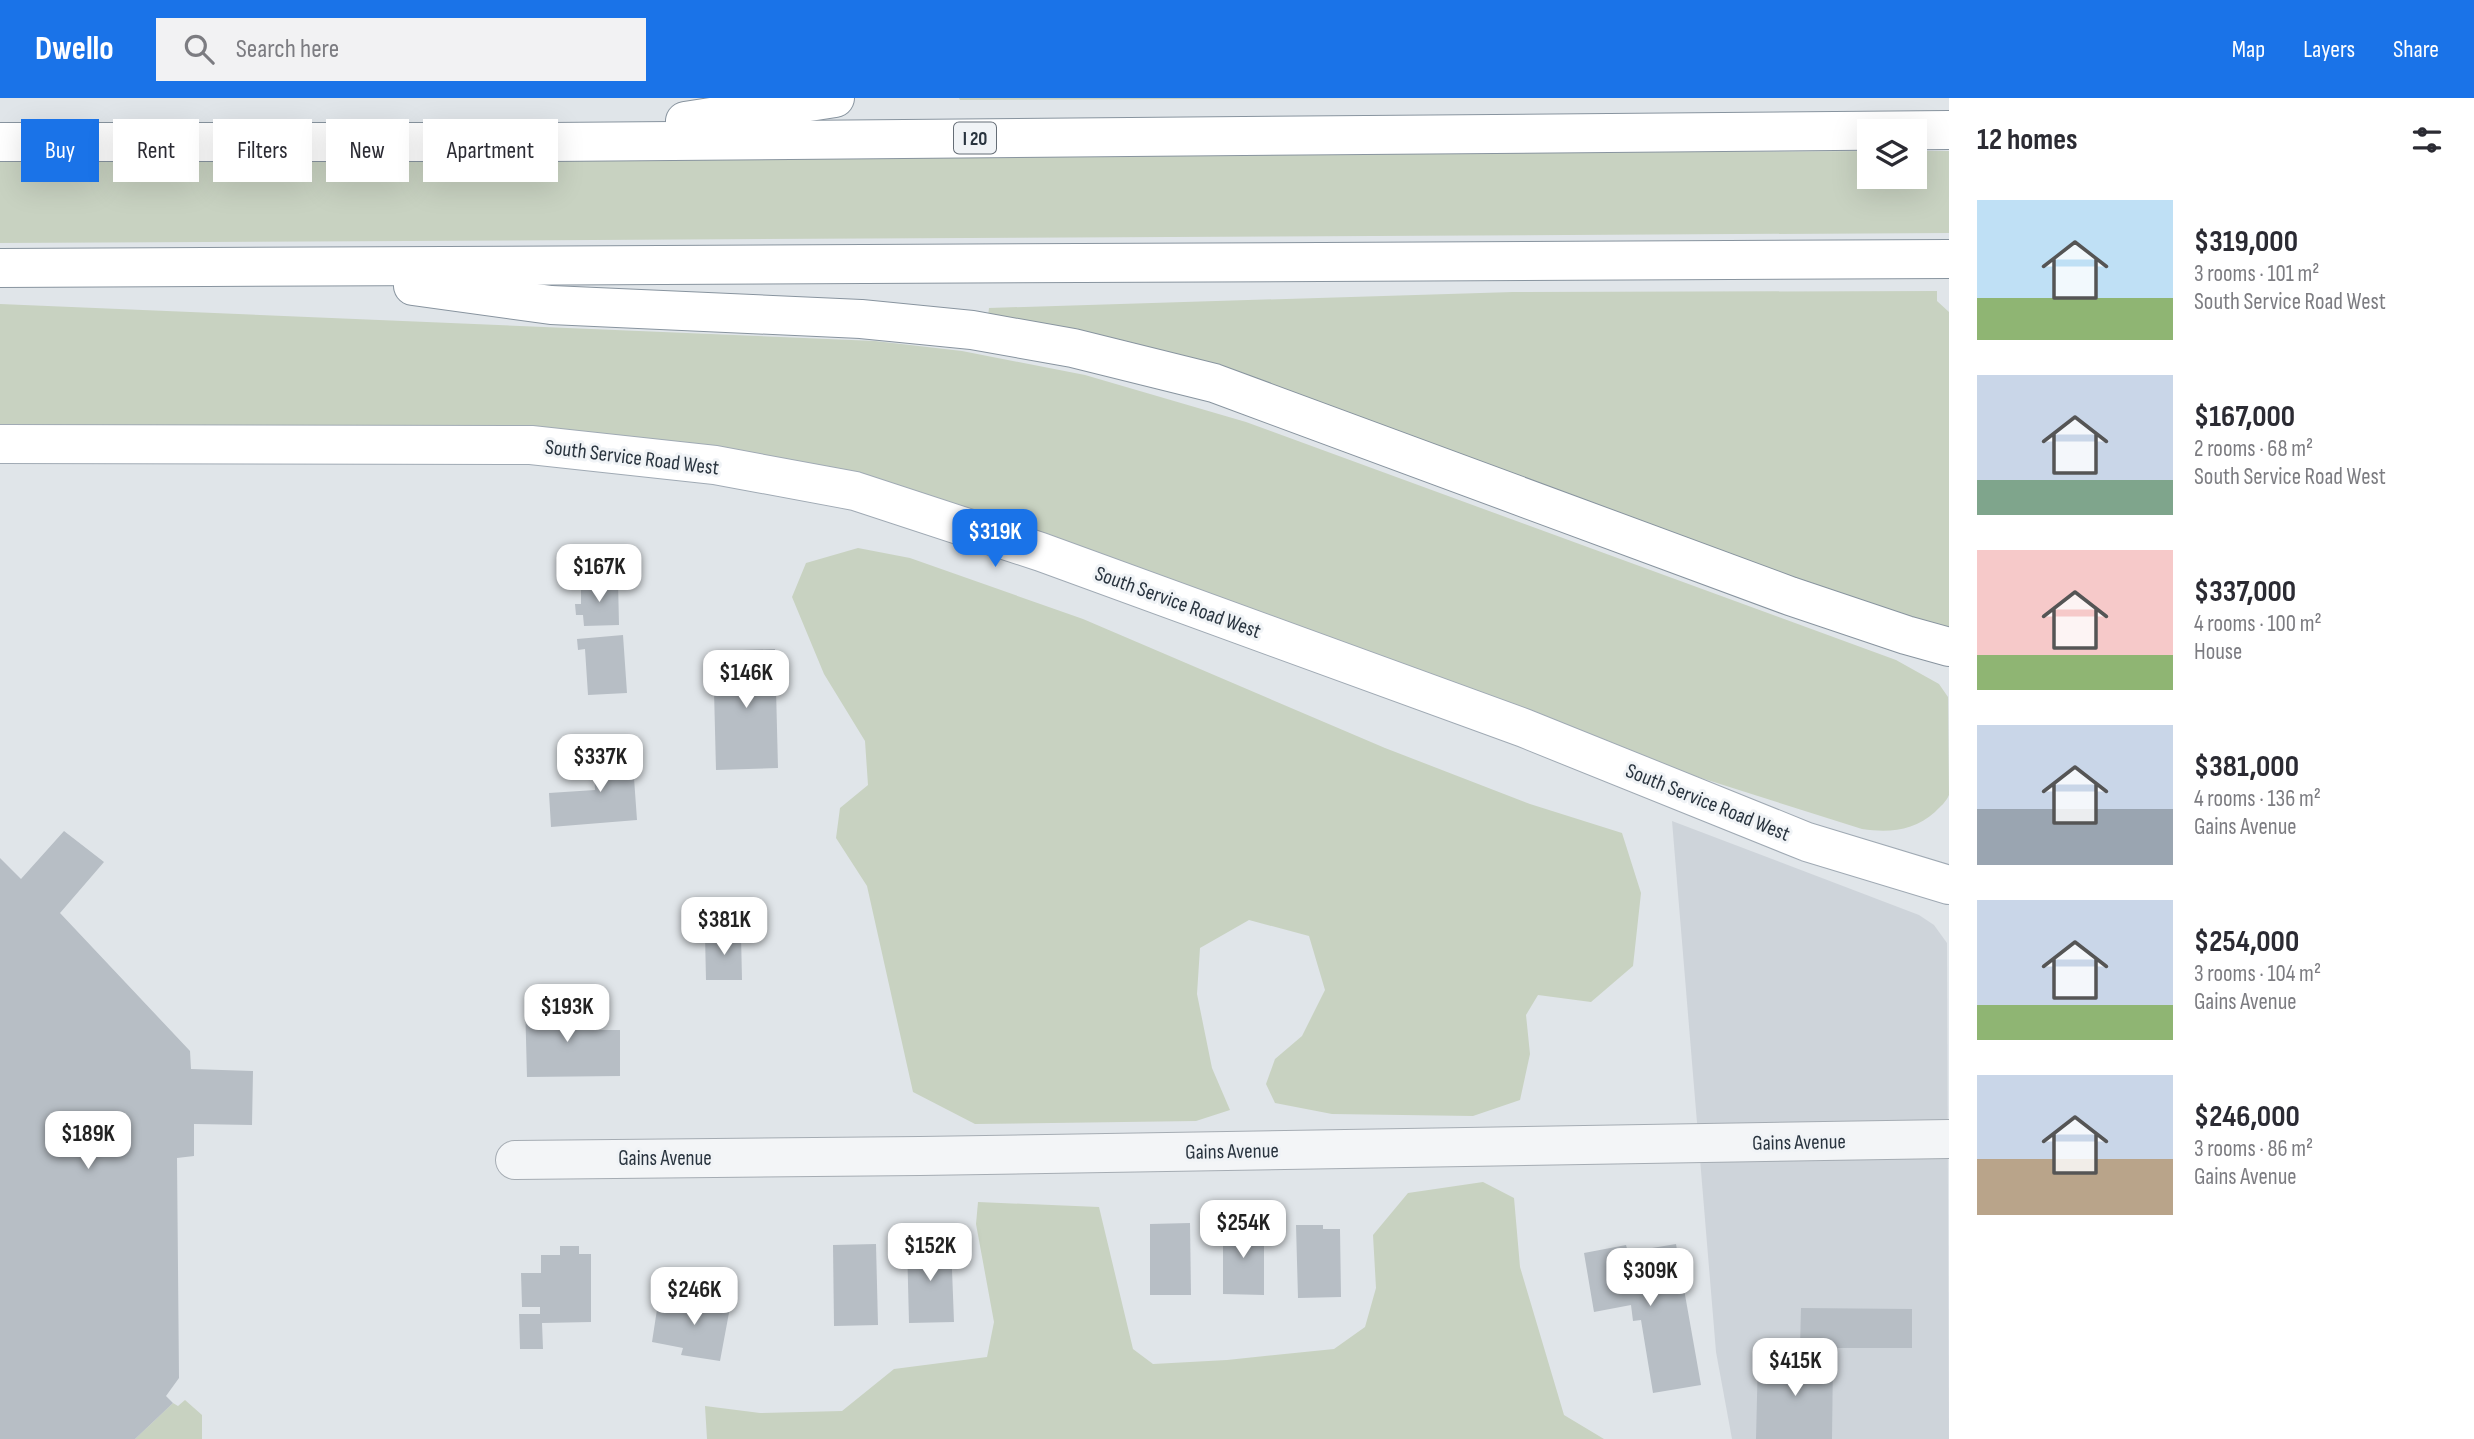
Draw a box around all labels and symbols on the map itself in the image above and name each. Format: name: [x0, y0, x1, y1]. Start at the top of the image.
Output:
road number: I 20: [954, 122, 996, 154]
street label: South Service Road West: [544, 434, 720, 481]
pin: $319K: [946, 510, 1044, 569]
pin: $167K: [550, 545, 648, 604]
street label: South Service Road West: [1091, 561, 1264, 644]
pin: $146K: [697, 650, 795, 710]
pin: $337K: [551, 734, 649, 794]
street label: South Service Road West: [1622, 758, 1794, 847]
pin: $381K: [675, 898, 773, 957]
pin: $193K: [518, 984, 616, 1044]
pin: $189K: [39, 1112, 137, 1171]
street label: Gains Avenue: [1752, 1129, 1846, 1156]
street label: Gains Avenue: [1185, 1138, 1279, 1165]
street label: Gains Avenue: [618, 1146, 712, 1171]
pin: $254K: [1194, 1200, 1292, 1260]
pin: $152K: [881, 1224, 979, 1283]
pin: $309K: [1601, 1248, 1699, 1308]
pin: $246K: [645, 1268, 743, 1327]
pin: $415K: [1746, 1338, 1844, 1398]

